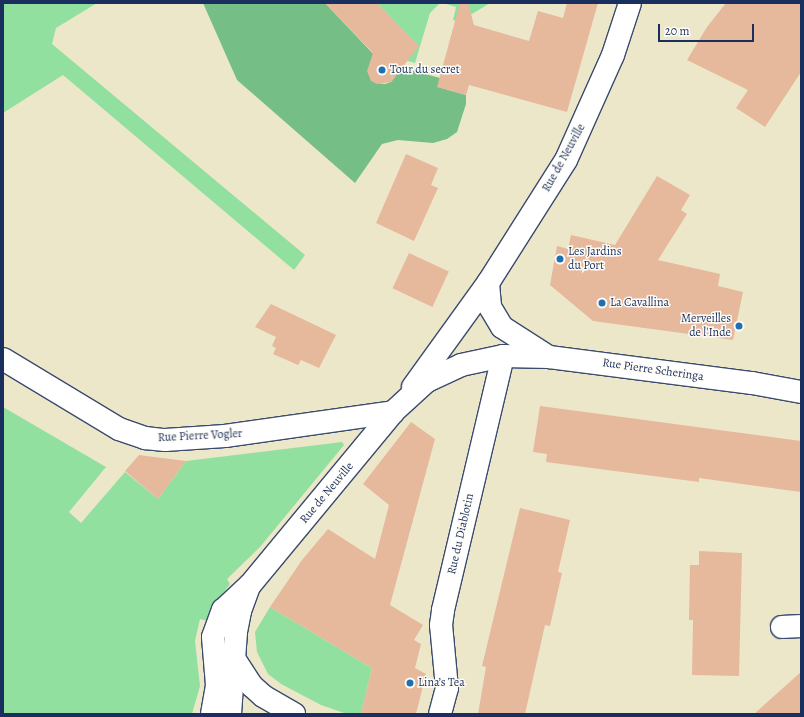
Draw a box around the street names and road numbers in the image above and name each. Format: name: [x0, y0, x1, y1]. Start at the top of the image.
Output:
street label: Rue de Neuville: [539, 121, 589, 195]
street label: Rue Pierre Scheringa: [601, 356, 705, 384]
street label: Rue Pierre Vogler: [157, 427, 243, 445]
street label: Rue de Neuville: [297, 459, 357, 527]
street label: Rue du Diablotin: [445, 492, 477, 576]

